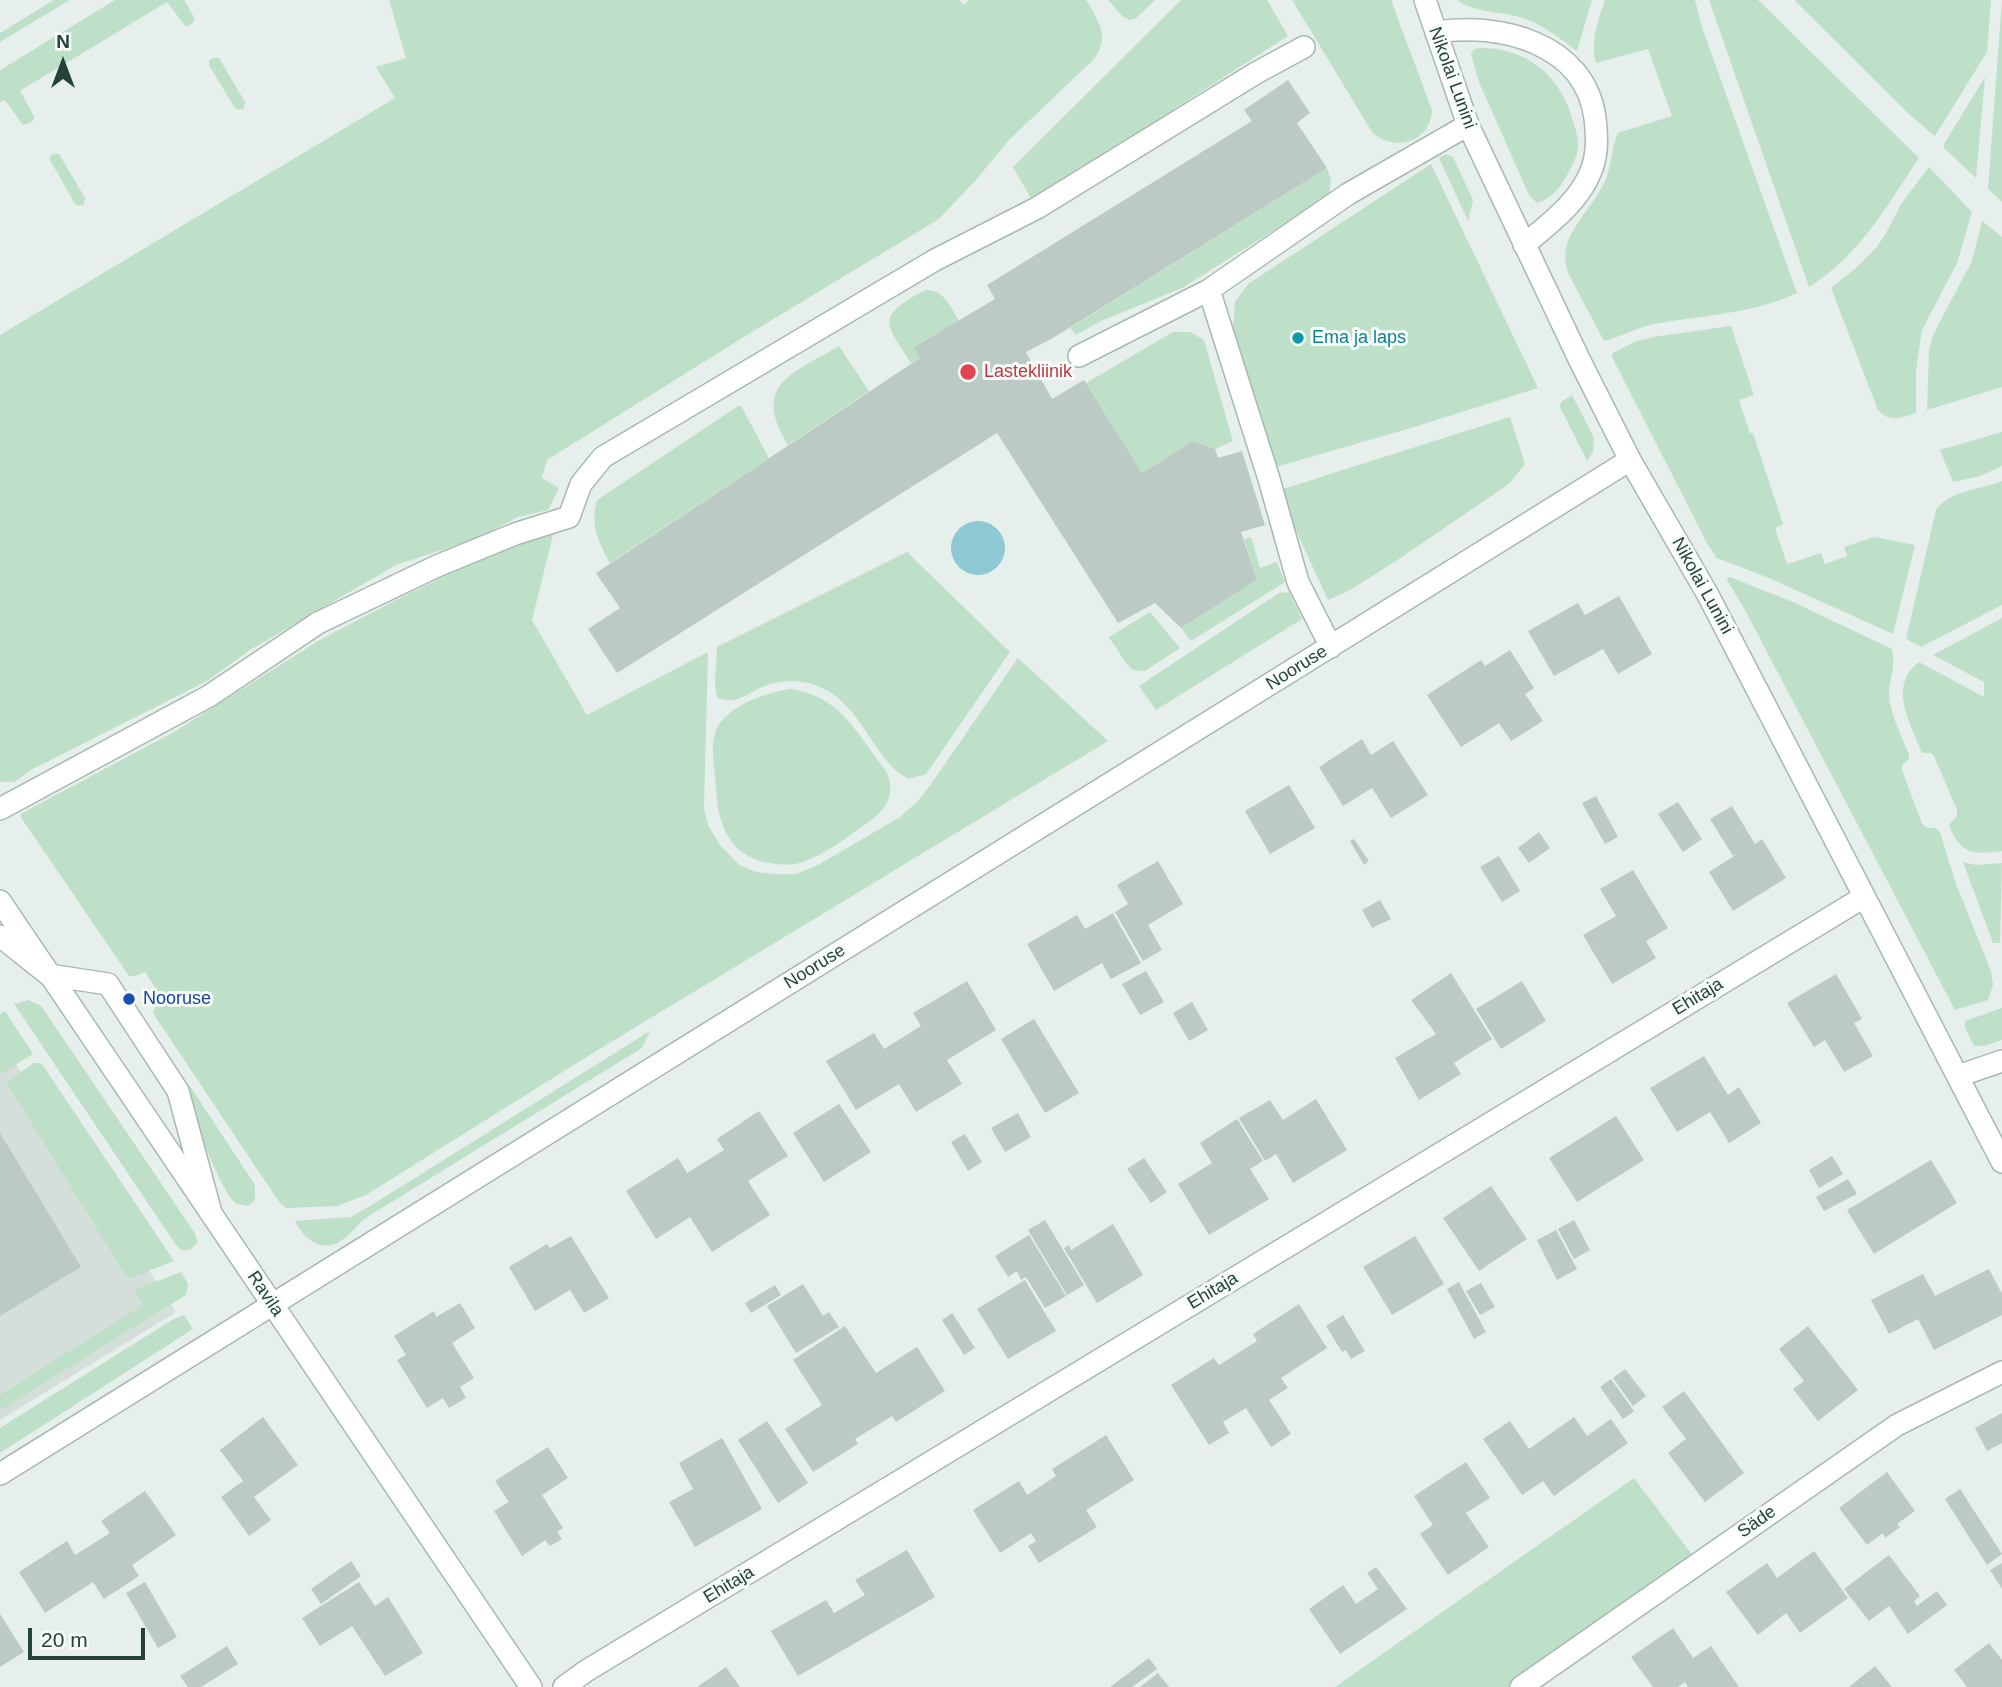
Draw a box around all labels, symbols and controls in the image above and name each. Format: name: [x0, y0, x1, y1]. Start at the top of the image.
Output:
street label: Nikolai Lunini: [1424, 24, 1480, 132]
north arrow: [28, 28, 98, 98]
text: N: [56, 31, 70, 52]
place label: Ema ja laps: [1312, 327, 1406, 349]
marker: Ema ja laps: [1290, 330, 1306, 346]
place label: Lastekliinik: [984, 361, 1072, 383]
marker: Lastekliinik: [958, 362, 978, 382]
street label: Nikolai Lunini: [1667, 534, 1737, 638]
street label: Nooruse: [1262, 641, 1332, 695]
street label: Nooruse: [780, 940, 850, 994]
street label: Ehitaja: [1669, 974, 1727, 1020]
place label: Nooruse: [143, 988, 211, 1010]
marker: Nooruse: [121, 991, 137, 1007]
street label: Ravila: [242, 1267, 288, 1321]
street label: Ehitaja: [1184, 1268, 1242, 1314]
street label: Säde: [1734, 1501, 1780, 1543]
street label: Ehitaja: [700, 1562, 758, 1608]
scale bar: [32, 1614, 149, 1658]
text: 20 m: [41, 1628, 88, 1651]

